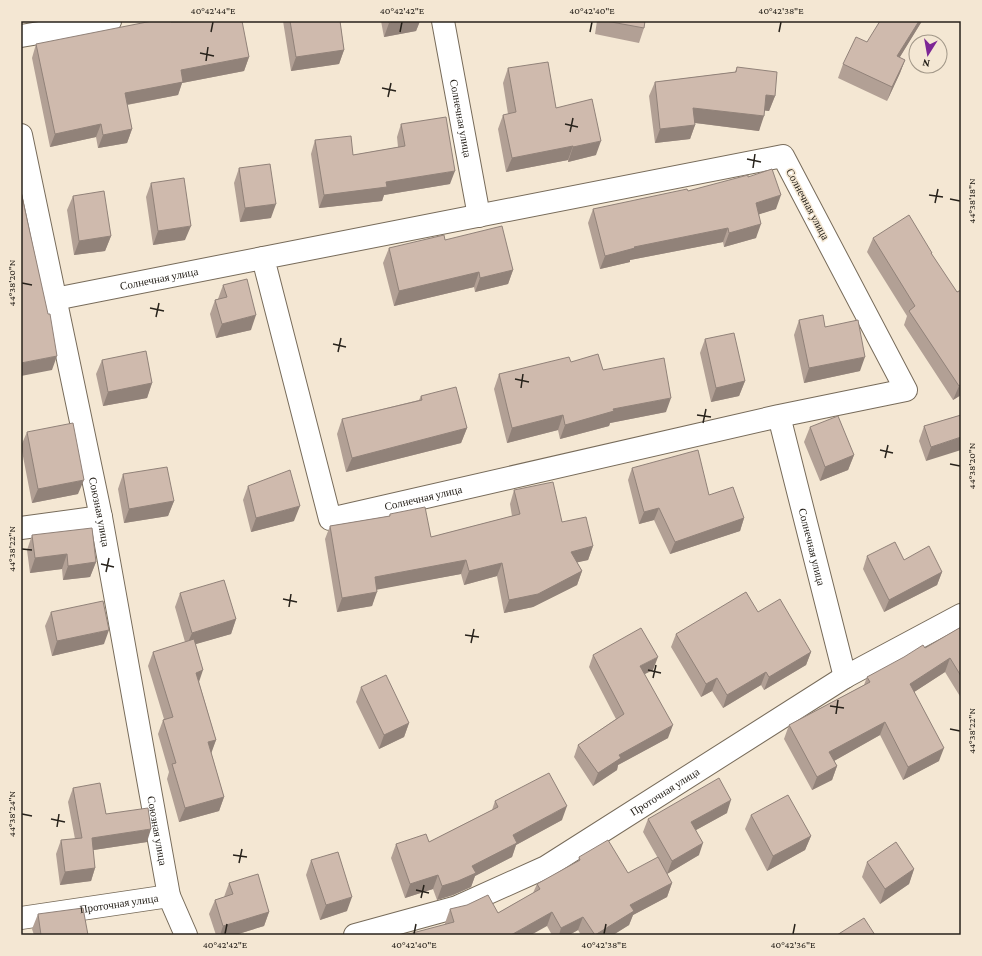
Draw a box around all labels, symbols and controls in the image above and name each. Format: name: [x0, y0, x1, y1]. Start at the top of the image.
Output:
text: 40°42'44"E: [191, 5, 236, 16]
text: 40°42'42"E: [380, 5, 425, 16]
text: 40°42'40"E: [569, 5, 615, 16]
text: 40°42'38"E: [758, 5, 804, 16]
north arrow: [908, 34, 948, 74]
text: N: [921, 57, 931, 70]
street label: Солнечная улица: [448, 78, 474, 159]
street label: Солнечная улица: [784, 166, 832, 242]
text: 44°38'18"N: [966, 178, 977, 224]
text: 44°38'20"N: [6, 259, 17, 306]
street label: Солнечная улица: [119, 265, 199, 292]
text: 44°38'20"N: [966, 442, 977, 489]
street label: Союзная улица: [87, 476, 112, 548]
street label: Солнечная улица: [383, 483, 463, 512]
street label: Солнечная улица: [797, 507, 828, 587]
text: 44°38'22"N: [6, 526, 17, 572]
text: 44°38'22"N: [966, 708, 977, 754]
street label: Проточная улица: [628, 765, 702, 818]
text: 44°38'24"N: [6, 790, 17, 837]
street label: Союзная улица: [145, 795, 169, 867]
street label: Проточная улица: [79, 892, 159, 915]
text: 40°42'42"E: [203, 939, 248, 950]
text: 40°42'40"E: [391, 939, 437, 950]
text: 40°42'38"E: [581, 939, 627, 950]
text: 40°42'36"E: [770, 939, 816, 950]

